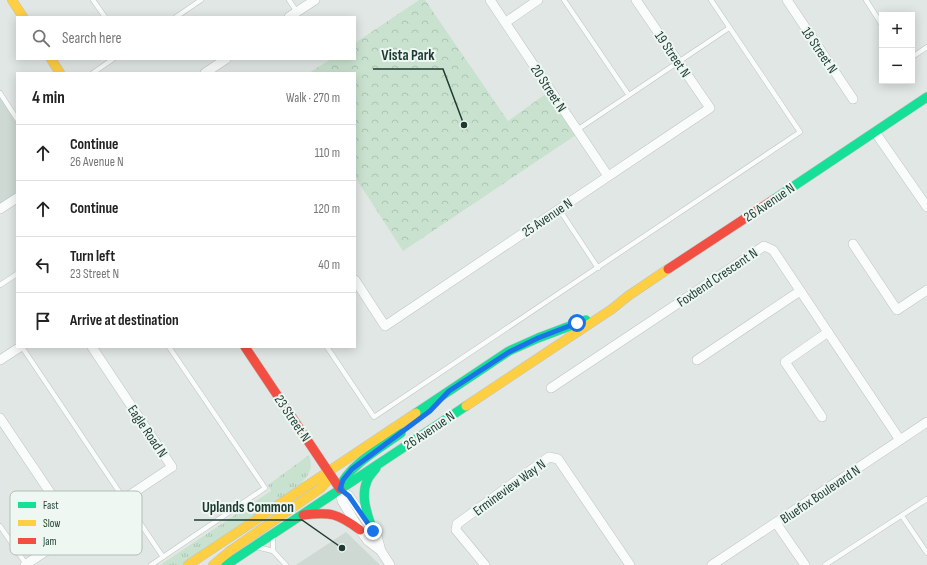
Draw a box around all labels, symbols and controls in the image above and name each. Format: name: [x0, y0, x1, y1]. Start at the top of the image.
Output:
map controls: [879, 12, 915, 84]
button: +: [879, 12, 915, 48]
search box: [16, 16, 356, 60]
street label: 18 Street N: [798, 24, 841, 77]
icon: search: [30, 27, 52, 49]
street label: 19 Street N: [651, 28, 694, 81]
text: Search here: [62, 29, 122, 48]
callout: Vista Park: [373, 42, 443, 69]
text: Vista Park: [381, 46, 435, 65]
button: −: [879, 48, 915, 84]
street label: 20 Street N: [527, 61, 570, 115]
text: 4 min: [32, 88, 65, 108]
text: Walk · 270 m: [286, 90, 340, 106]
text: Continue: [70, 135, 119, 154]
icon: ahead: [32, 142, 54, 164]
text: 110 m: [315, 145, 340, 161]
text: 26 Avenue N: [70, 154, 124, 170]
street label: 26 Avenue N: [741, 179, 798, 226]
street label: 25 Avenue N: [519, 194, 576, 240]
icon: ahead: [32, 198, 54, 220]
text: Continue: [70, 199, 119, 218]
text: 120 m: [314, 201, 340, 217]
street label: Foxbend Crescent N: [674, 244, 761, 311]
text: Turn left: [70, 247, 115, 266]
icon: left: [32, 254, 54, 276]
text: 40 m: [318, 257, 340, 273]
text: 23 Street N: [70, 266, 119, 282]
icon: arrive: [32, 310, 54, 332]
text: Arrive at destination: [70, 311, 179, 330]
route start: [568, 314, 586, 332]
street label: 23 Street N: [271, 392, 314, 445]
street label: Eagle Road N: [124, 402, 171, 461]
street label: 26 Avenue N: [401, 407, 458, 454]
street label: Ermineview Way N: [470, 455, 549, 519]
street label: Bluefox Boulevard N: [777, 461, 864, 527]
legend: [10, 491, 142, 555]
callout: Uplands Common: [194, 493, 302, 520]
text: Uplands Common: [202, 498, 294, 517]
text: Fast: [43, 499, 59, 512]
text: Slow: [43, 517, 60, 530]
route end: [364, 522, 382, 540]
text: Jam: [42, 535, 57, 548]

